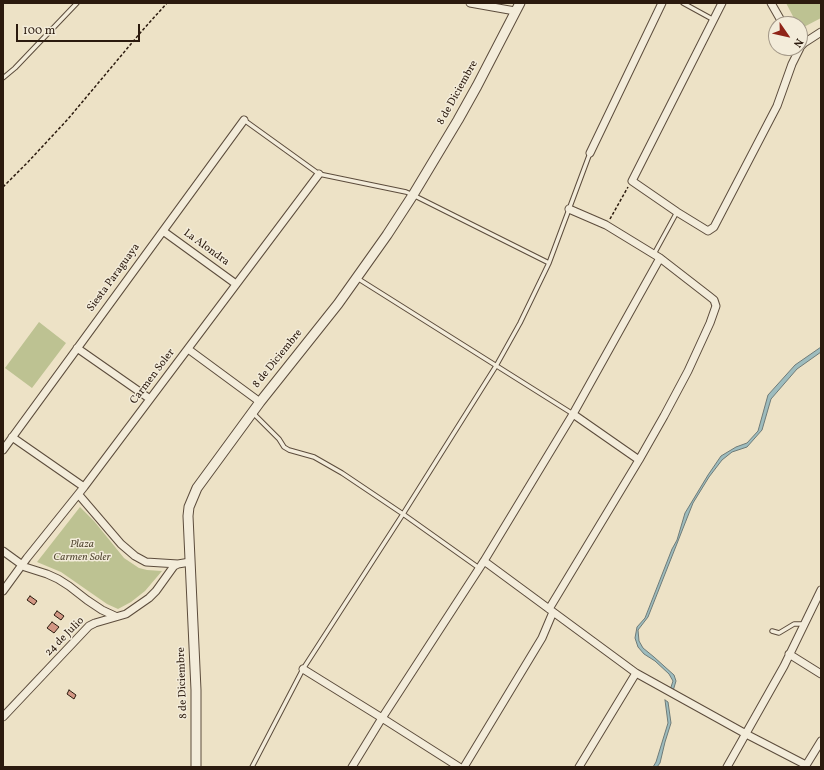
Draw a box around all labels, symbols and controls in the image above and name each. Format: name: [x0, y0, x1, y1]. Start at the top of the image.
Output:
scale bar: [18, 16, 142, 42]
north arrow: [768, 16, 808, 56]
text: 100 m: [23, 23, 55, 39]
text: N: [789, 35, 806, 50]
street label: 8 de Diciembre: [435, 58, 481, 128]
street label: La Alondra: [180, 227, 232, 269]
street label: Siesta Paraguaya: [85, 241, 143, 315]
street label: 8 de Diciembre: [250, 327, 306, 391]
street label: Carmen Soler: [128, 347, 178, 407]
park label: Plaza Carmen Soler: [53, 538, 111, 564]
street label: 24 de Julio: [43, 615, 87, 659]
street label: 8 de Diciembre: [175, 647, 191, 719]

